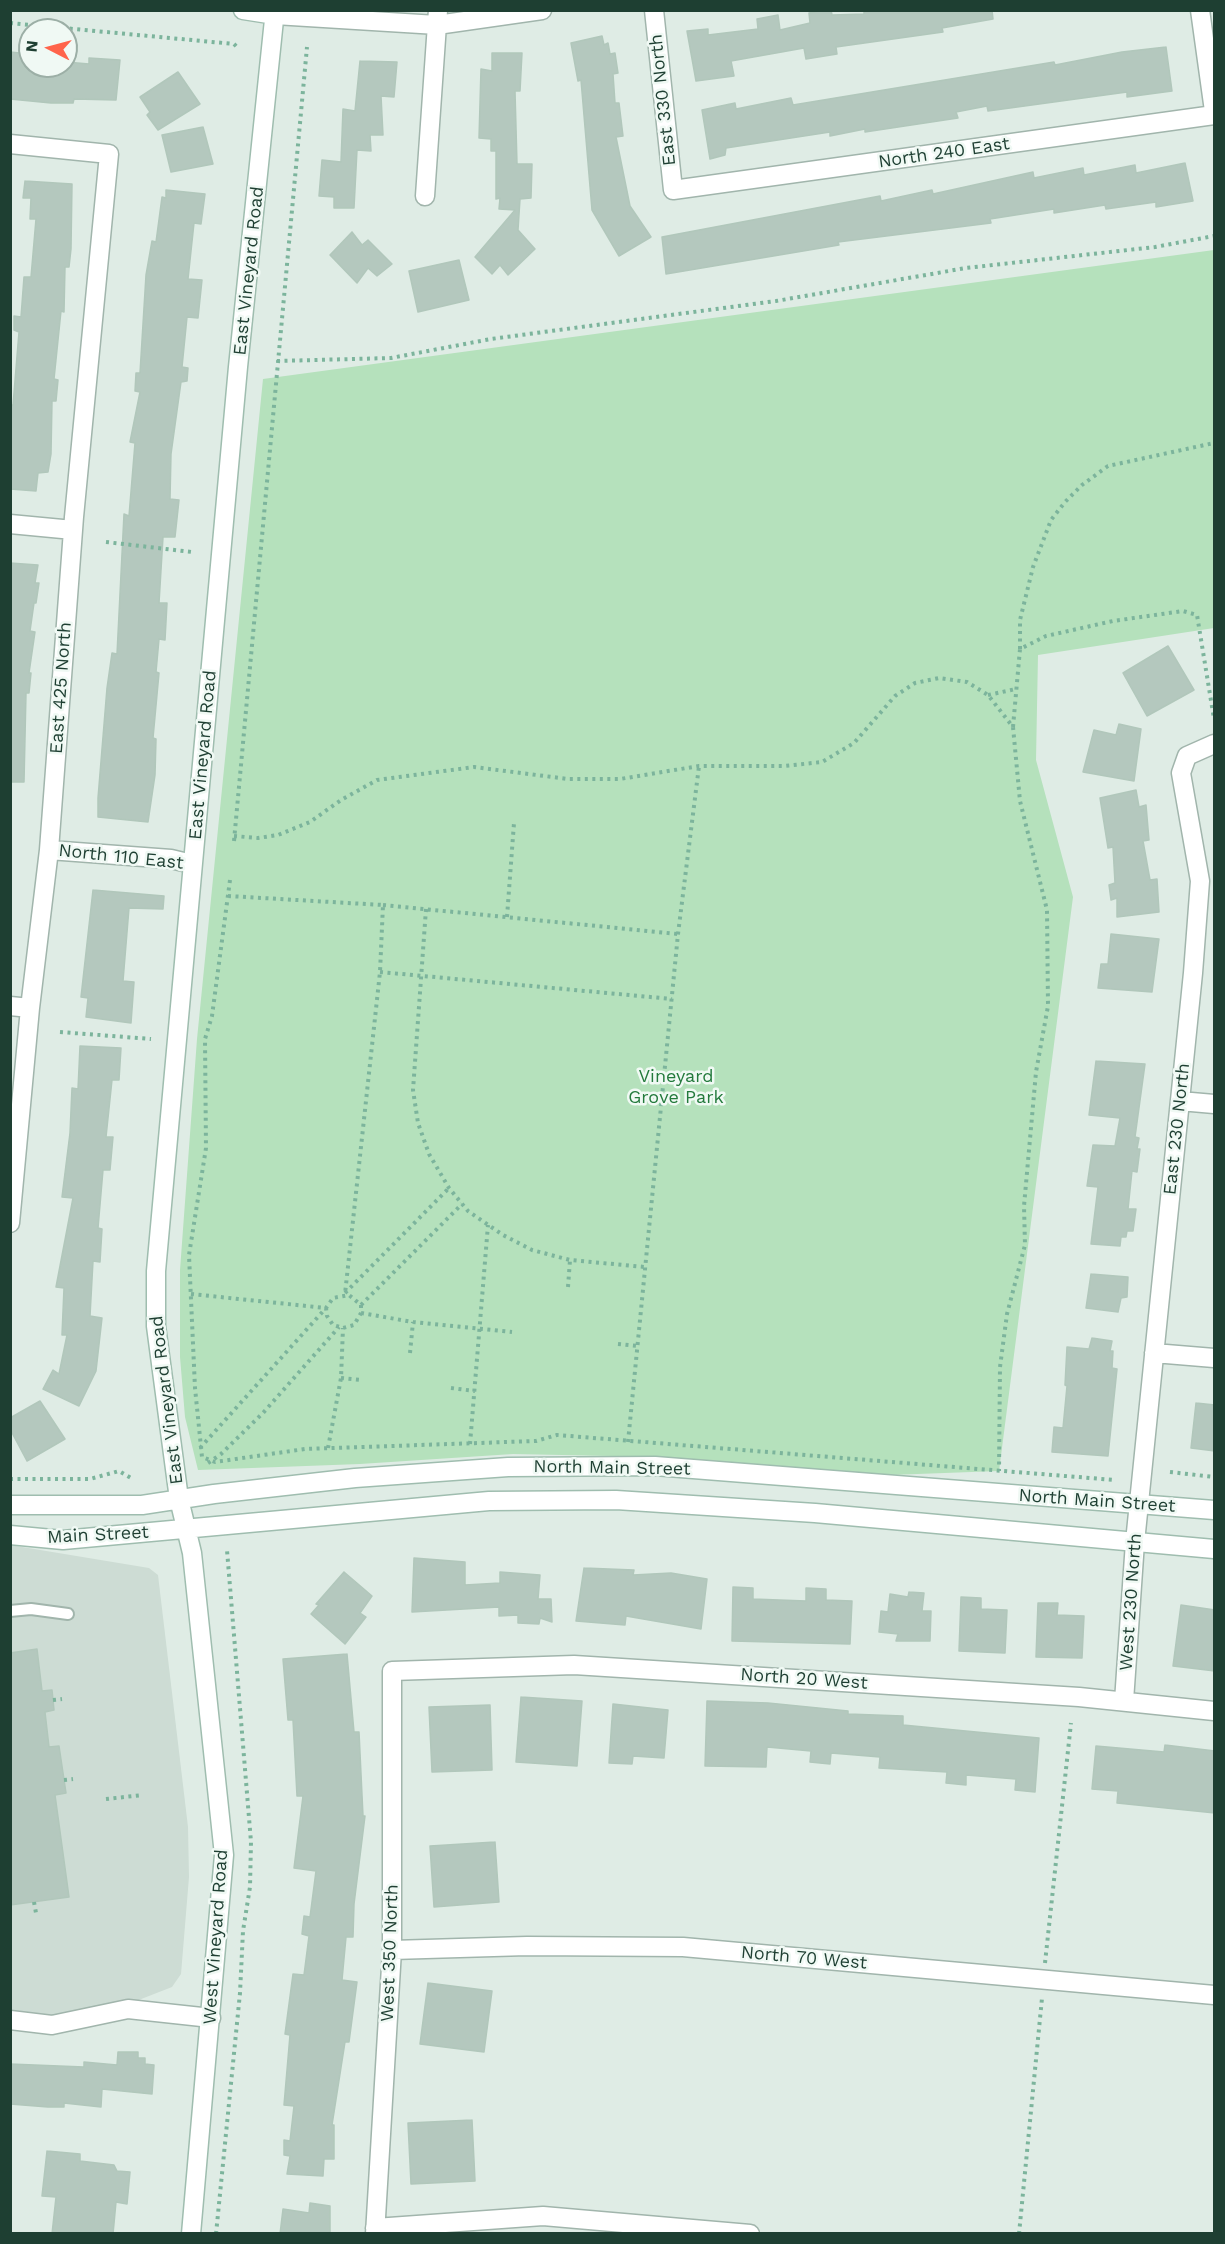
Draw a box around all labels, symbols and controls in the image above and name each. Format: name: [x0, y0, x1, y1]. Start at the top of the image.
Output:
north arrow: [18, 18, 78, 78]
street label: East 330 North: [645, 33, 681, 167]
text: N: [22, 39, 42, 53]
street label: North 240 East: [877, 133, 1011, 173]
street label: East Vineyard Road: [229, 185, 269, 357]
street label: East 425 North: [46, 621, 76, 755]
street label: East Vineyard Road: [185, 669, 221, 841]
street label: North 110 East: [57, 840, 185, 874]
street label: East 230 North: [1159, 1062, 1195, 1196]
park label: Vineyard Grove Park: [628, 1066, 724, 1108]
street label: East Vineyard Road: [146, 1314, 188, 1486]
street label: North Main Street: [533, 1456, 691, 1480]
street label: North Main Street: [1018, 1485, 1176, 1517]
street label: Main Street: [47, 1522, 149, 1548]
street label: West 230 North: [1115, 1532, 1147, 1672]
street label: North 20 West: [740, 1664, 868, 1694]
street label: West Vineyard Road: [199, 1849, 233, 2025]
street label: West 350 North: [377, 1884, 403, 2022]
street label: North 70 West: [740, 1942, 868, 1974]

